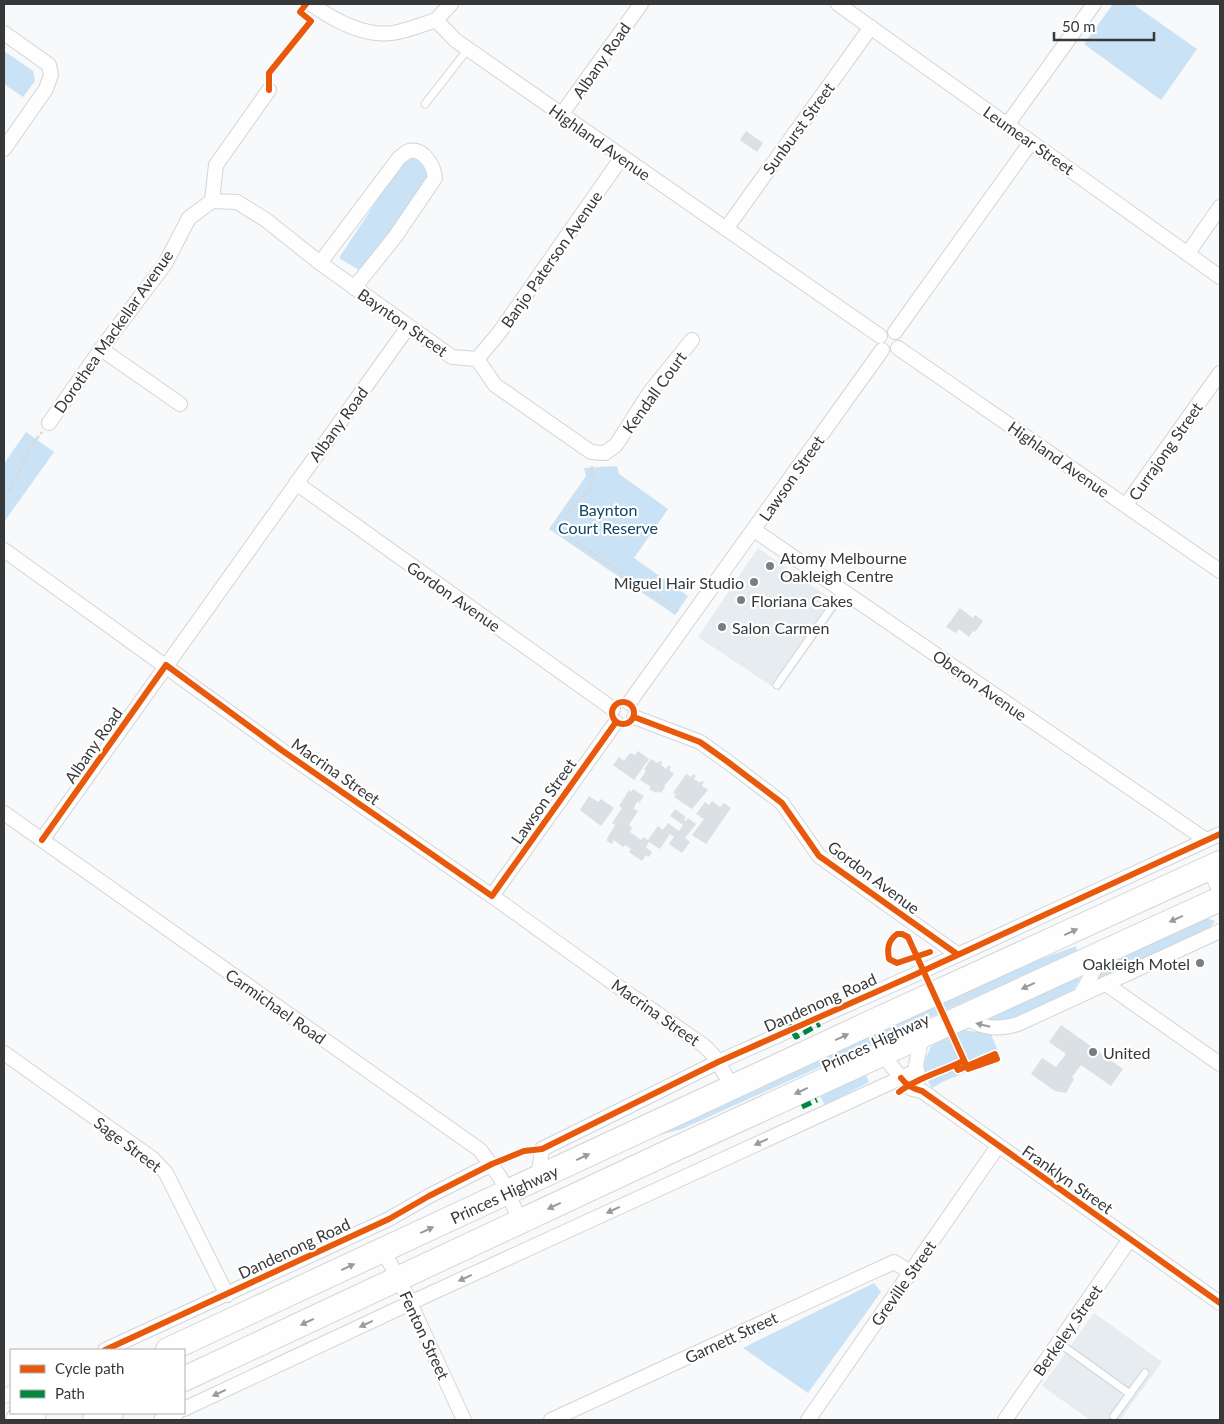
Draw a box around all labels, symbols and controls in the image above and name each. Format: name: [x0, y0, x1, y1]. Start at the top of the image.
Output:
scale bar: [1054, 10, 1154, 42]
text: 50 m: [1062, 17, 1096, 35]
street label: Albany Road: [568, 19, 634, 101]
street label: Sunburst Street: [758, 78, 838, 178]
street label: Highland Avenue: [546, 100, 654, 184]
street label: Leumear Street: [980, 102, 1078, 178]
street label: Banjo Paterson Avenue: [497, 187, 605, 331]
street label: Dorothea Mackellar Avenue: [49, 246, 177, 416]
street label: Baynton Street: [355, 284, 452, 360]
street label: Kendall Court: [618, 347, 690, 436]
street label: Albany Road: [305, 383, 371, 465]
street label: Currajong Street: [1124, 398, 1206, 504]
street label: Highland Avenue: [1005, 417, 1113, 501]
street label: Lawson Street: [755, 431, 828, 524]
park label: Baynton Court Reserve: [558, 500, 658, 537]
place label: Atomy Melbourne Oakleigh Centre: [780, 548, 907, 585]
street label: Gordon Avenue: [404, 557, 504, 635]
marker: Atomy Melbourne Oakleigh Centre: [764, 560, 776, 572]
place label: Miguel Hair Studio: [614, 573, 744, 592]
marker: Miguel Hair Studio: [748, 576, 760, 588]
place label: Floriana Cakes: [751, 591, 853, 610]
marker: Floriana Cakes: [735, 594, 747, 606]
place label: Salon Carmen: [732, 618, 829, 637]
marker: Salon Carmen: [716, 621, 728, 633]
street label: Oberon Avenue: [929, 646, 1031, 724]
street label: Albany Road: [60, 704, 126, 786]
street label: Macrina Street: [288, 734, 384, 808]
street label: Lawson Street: [507, 754, 580, 847]
street label: Gordon Avenue: [824, 836, 924, 918]
one-way arrow: [1169, 915, 1183, 923]
one-way arrow: [1064, 928, 1079, 936]
place label: Oakleigh Motel: [1082, 954, 1190, 973]
marker: Oakleigh Motel: [1194, 957, 1206, 969]
street label: Carmichael Road: [222, 964, 330, 1048]
street label: Dandenong Road: [761, 969, 879, 1035]
street label: Macrina Street: [608, 975, 704, 1049]
one-way arrow: [1021, 983, 1035, 991]
street label: Princes Highway: [818, 1008, 933, 1075]
one-way arrow: [975, 1021, 990, 1029]
one-way arrow: [834, 1032, 849, 1041]
place label: United: [1103, 1043, 1150, 1062]
marker: United: [1087, 1046, 1099, 1058]
one-way arrow: [794, 1088, 808, 1096]
street label: Sage Street: [91, 1113, 166, 1176]
one-way arrow: [754, 1139, 768, 1147]
street label: Franklyn Street: [1019, 1141, 1117, 1217]
one-way arrow: [576, 1153, 590, 1161]
street label: Princes Highway: [447, 1160, 562, 1227]
one-way arrow: [547, 1202, 561, 1210]
one-way arrow: [606, 1206, 620, 1214]
street label: Dandenong Road: [235, 1214, 353, 1282]
one-way arrow: [420, 1226, 434, 1234]
street label: Greville Street: [867, 1237, 940, 1329]
one-way arrow: [341, 1262, 355, 1270]
one-way arrow: [458, 1274, 472, 1282]
street label: Berkeley Street: [1029, 1281, 1106, 1379]
street label: Fenton Street: [396, 1288, 454, 1383]
street label: Garnett Street: [682, 1307, 781, 1367]
one-way arrow: [300, 1318, 314, 1326]
one-way arrow: [359, 1320, 373, 1328]
legend: [10, 1349, 185, 1414]
text: Cycle path: [55, 1359, 124, 1377]
text: Path: [55, 1384, 85, 1402]
one-way arrow: [212, 1389, 226, 1397]

